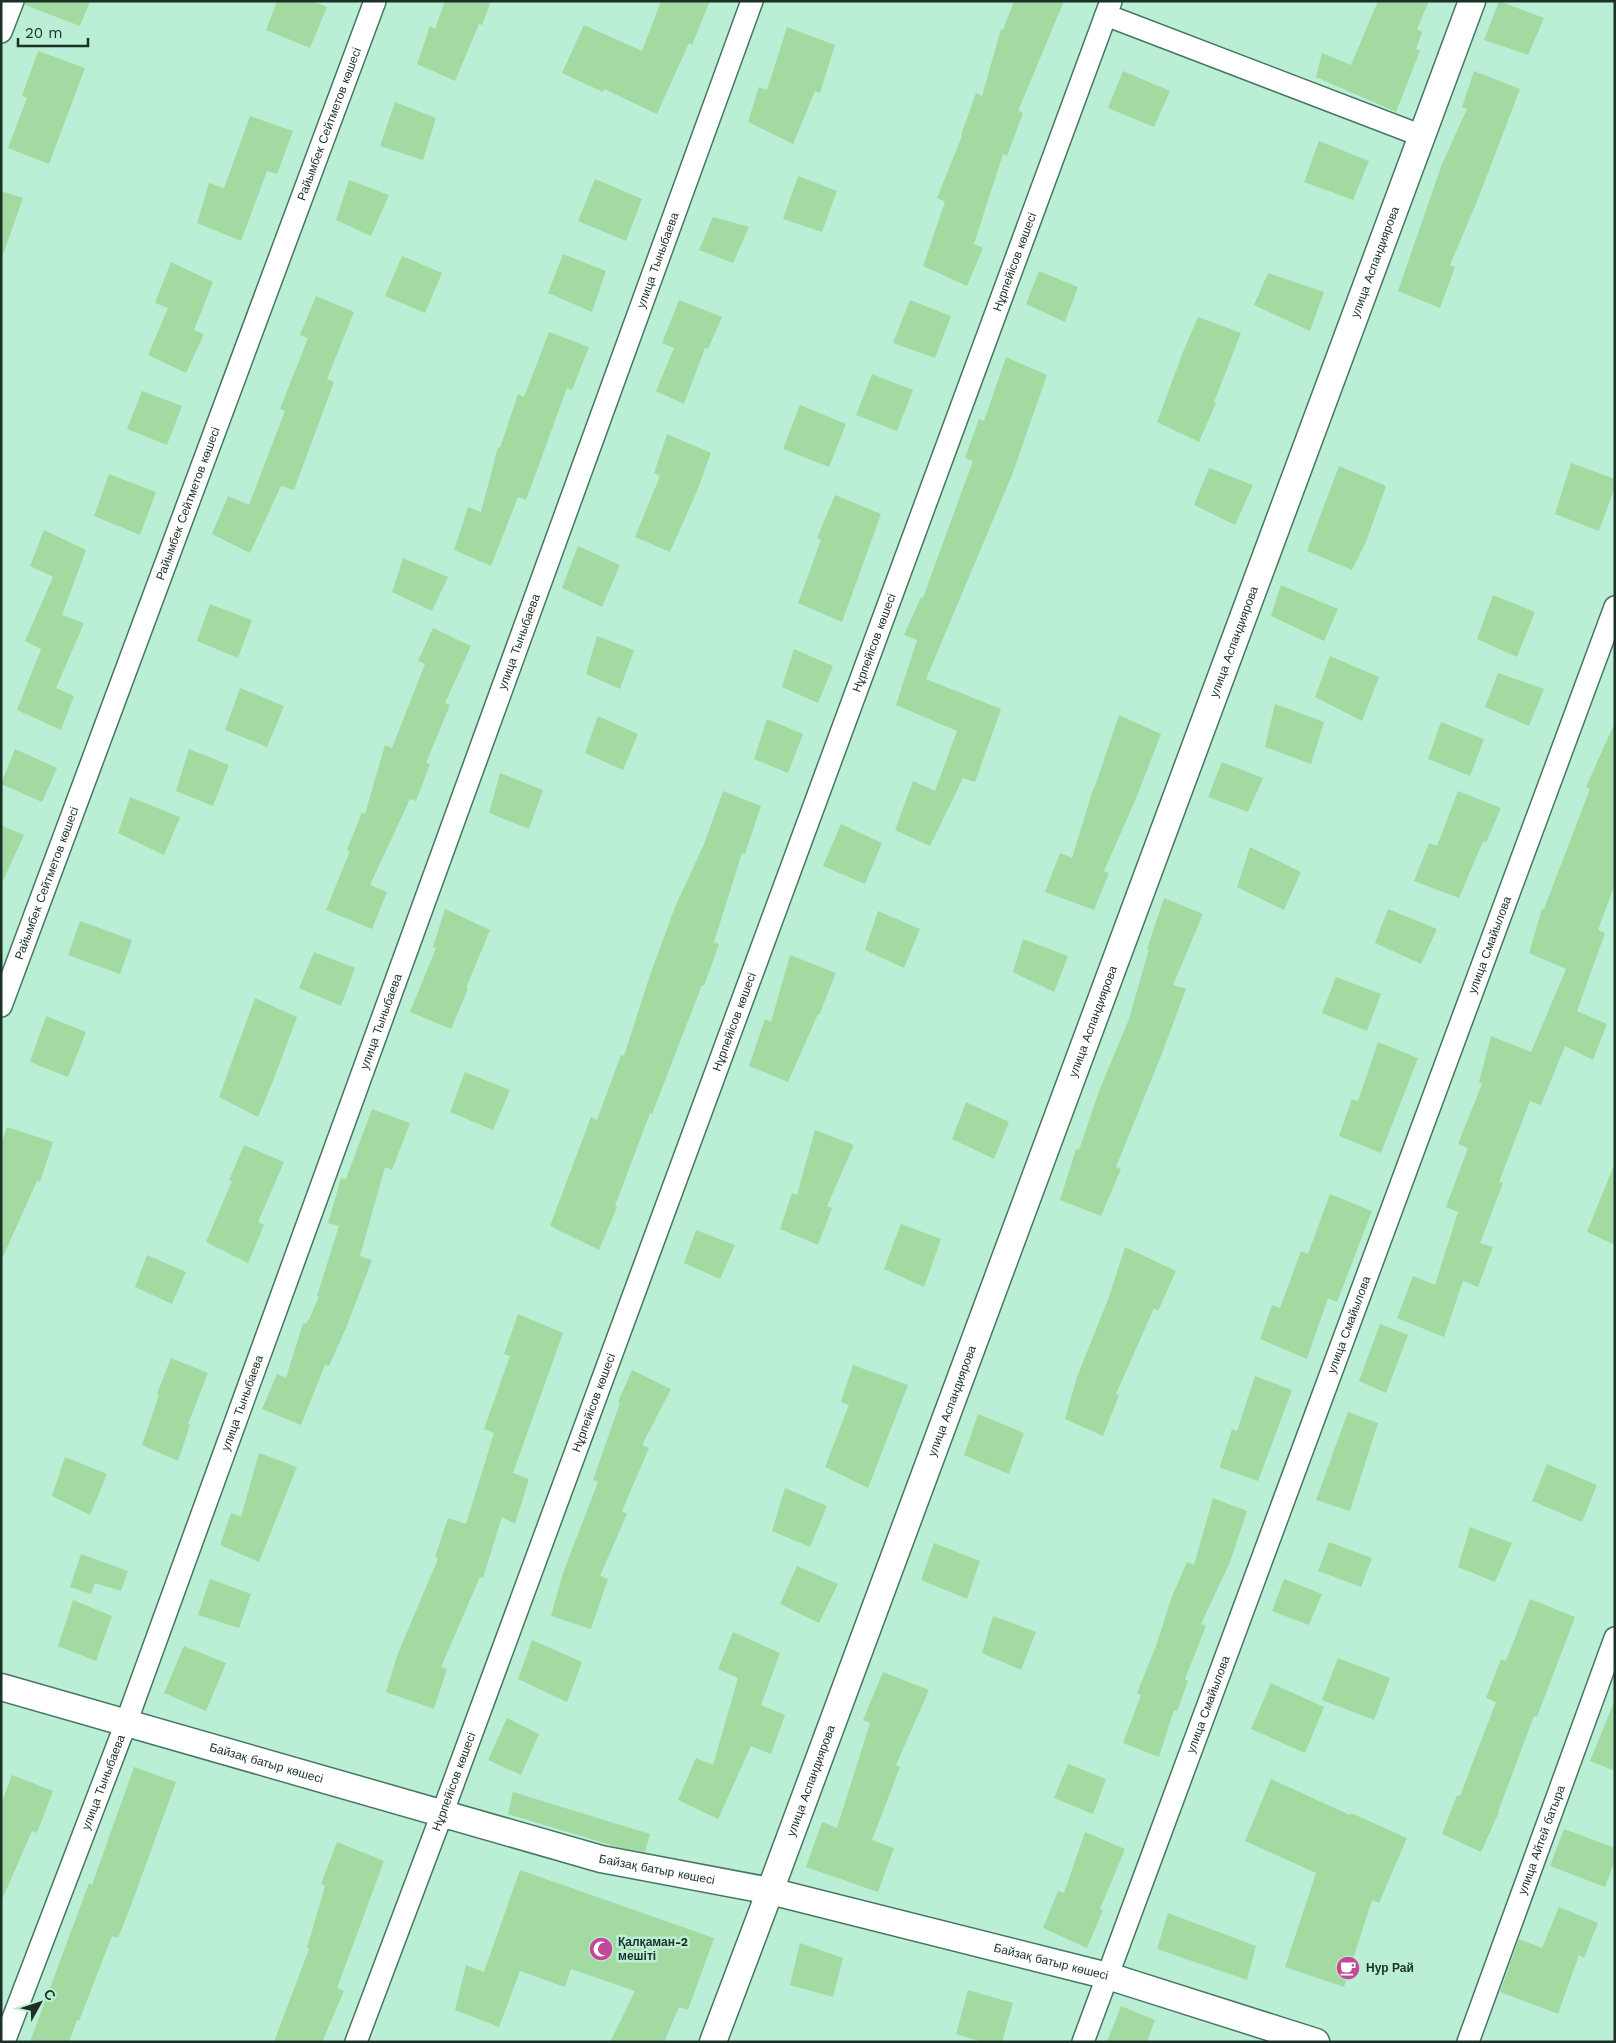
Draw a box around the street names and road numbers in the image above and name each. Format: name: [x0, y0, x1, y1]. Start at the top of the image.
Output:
street label: Райымбек Сейтметов көшесі: [294, 46, 364, 202]
street label: улица Аспандиярова: [1348, 204, 1402, 320]
street label: улица Тыныбаева: [634, 210, 682, 310]
street label: Нұрпейісов көшесі: [990, 211, 1039, 313]
street label: Райымбек Сейтметов көшесі: [153, 425, 223, 582]
street label: улица Аспандиярова: [1207, 584, 1261, 699]
street label: улица Тыныбаева: [495, 592, 543, 691]
street label: Нұрпейісов көшесі: [850, 592, 899, 694]
street label: Райымбек Сейтметов көшесі: [12, 805, 82, 962]
street label: улица Смайылова: [1465, 894, 1514, 996]
street label: улица Аспандиярова: [1066, 964, 1120, 1079]
street label: улица Тыныбаева: [357, 971, 405, 1071]
street label: Нұрпейісов көшесі: [710, 971, 759, 1073]
street label: улица Смайылова: [1324, 1274, 1373, 1375]
street label: улица Аспандиярова: [925, 1343, 979, 1459]
street label: Нұрпейісов көшесі: [569, 1352, 618, 1454]
street label: улица Тыныбаева: [219, 1353, 266, 1453]
street label: улица Смайылова: [1184, 1654, 1233, 1755]
street label: улица Аспандиярова: [784, 1723, 838, 1838]
street label: Нұрпейісов көшесі: [429, 1731, 478, 1833]
street label: улица Тыныбаева: [79, 1732, 128, 1832]
street label: Байзақ батыр көшесі: [208, 1740, 325, 1786]
street label: улица Айтей батыра: [1515, 1783, 1568, 1896]
street label: Байзақ батыр көшесі: [598, 1852, 716, 1887]
street label: Байзақ батыр көшесі: [992, 1941, 1110, 1983]

